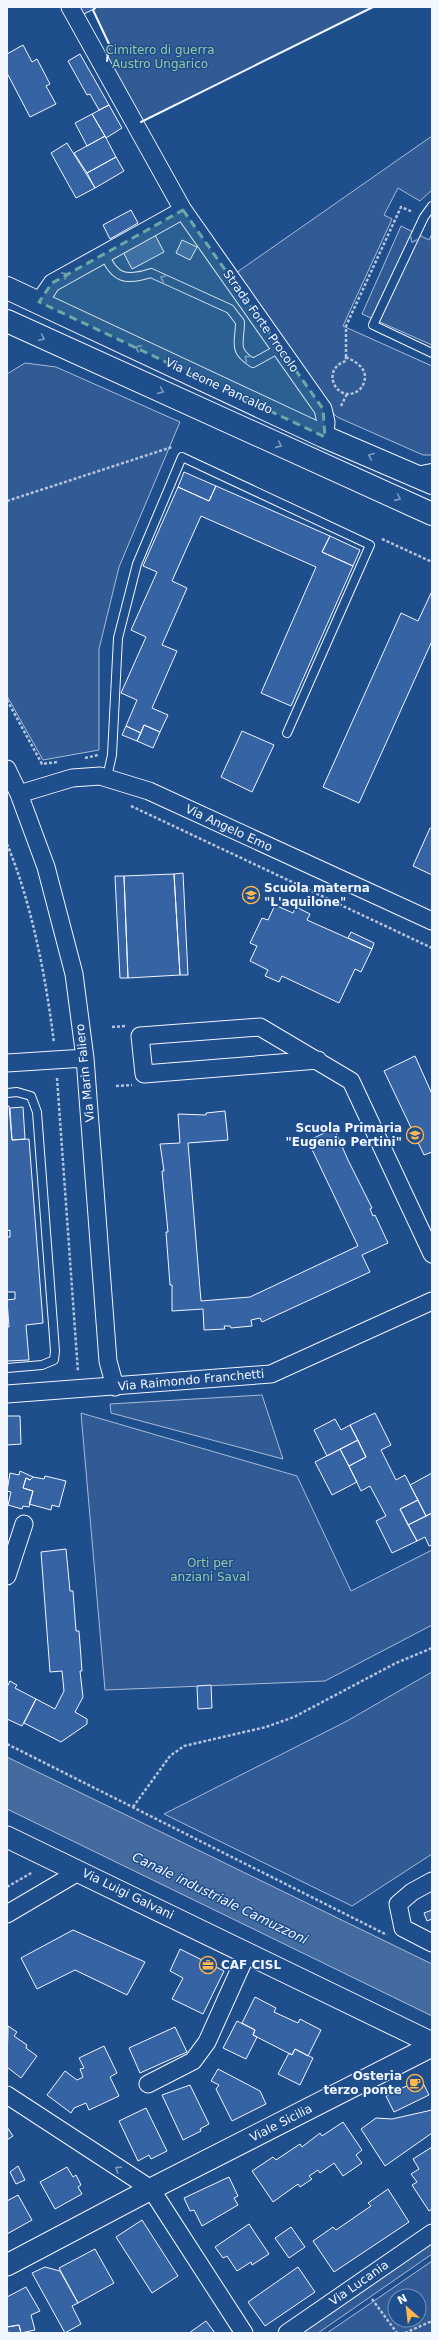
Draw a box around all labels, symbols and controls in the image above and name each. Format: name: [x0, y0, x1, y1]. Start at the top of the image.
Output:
park label: Cimitero di guerra Austro Ungarico: [105, 43, 215, 71]
one-way arrow: [410, 235, 418, 243]
street label: Strada Forte Procolo: [220, 267, 302, 375]
one-way arrow: [61, 272, 68, 279]
one-way arrow: [160, 275, 167, 283]
one-way arrow: [39, 333, 46, 341]
one-way arrow: [135, 345, 143, 353]
street label: Via Leone Pancaldo: [163, 355, 275, 417]
one-way arrow: [244, 356, 251, 363]
one-way arrow: [156, 386, 164, 394]
one-way arrow: [275, 440, 283, 448]
one-way arrow: [367, 453, 375, 461]
one-way arrow: [394, 494, 401, 502]
street label: Via Angelo Emo: [183, 802, 275, 854]
place label: Scuola materna "L'aquilone": [264, 881, 370, 909]
school or university icon: Scuola materna "L'aquilone": [241, 885, 261, 905]
street label: Via Marin Faliero: [73, 1023, 97, 1123]
place label: Scuola Primaria "Eugenio Pertini": [286, 1121, 402, 1149]
school or university icon: Scuola Primaria "Eugenio Pertini": [405, 1125, 425, 1145]
street label: Via Raimondo Franchetti: [117, 1367, 265, 1393]
park label: Orti per anziani Saval: [170, 1556, 250, 1584]
water label: Canale industriale Camuzzoni: [130, 1849, 310, 1947]
street label: Via Luigi Galvani: [80, 1866, 176, 1922]
office icon: CAF CISL: [198, 1955, 218, 1975]
place label: CAF CISL: [221, 1958, 281, 1972]
place label: Osteria terzo ponte: [324, 2069, 402, 2097]
cafe icon: Osteria terzo ponte: [405, 2073, 425, 2093]
street label: Viale Sicilia: [247, 2101, 315, 2145]
one-way arrow: [115, 2167, 122, 2174]
street label: Via Lucania: [327, 2258, 391, 2308]
north arrow: [387, 2288, 427, 2328]
text: N: [395, 2292, 410, 2308]

